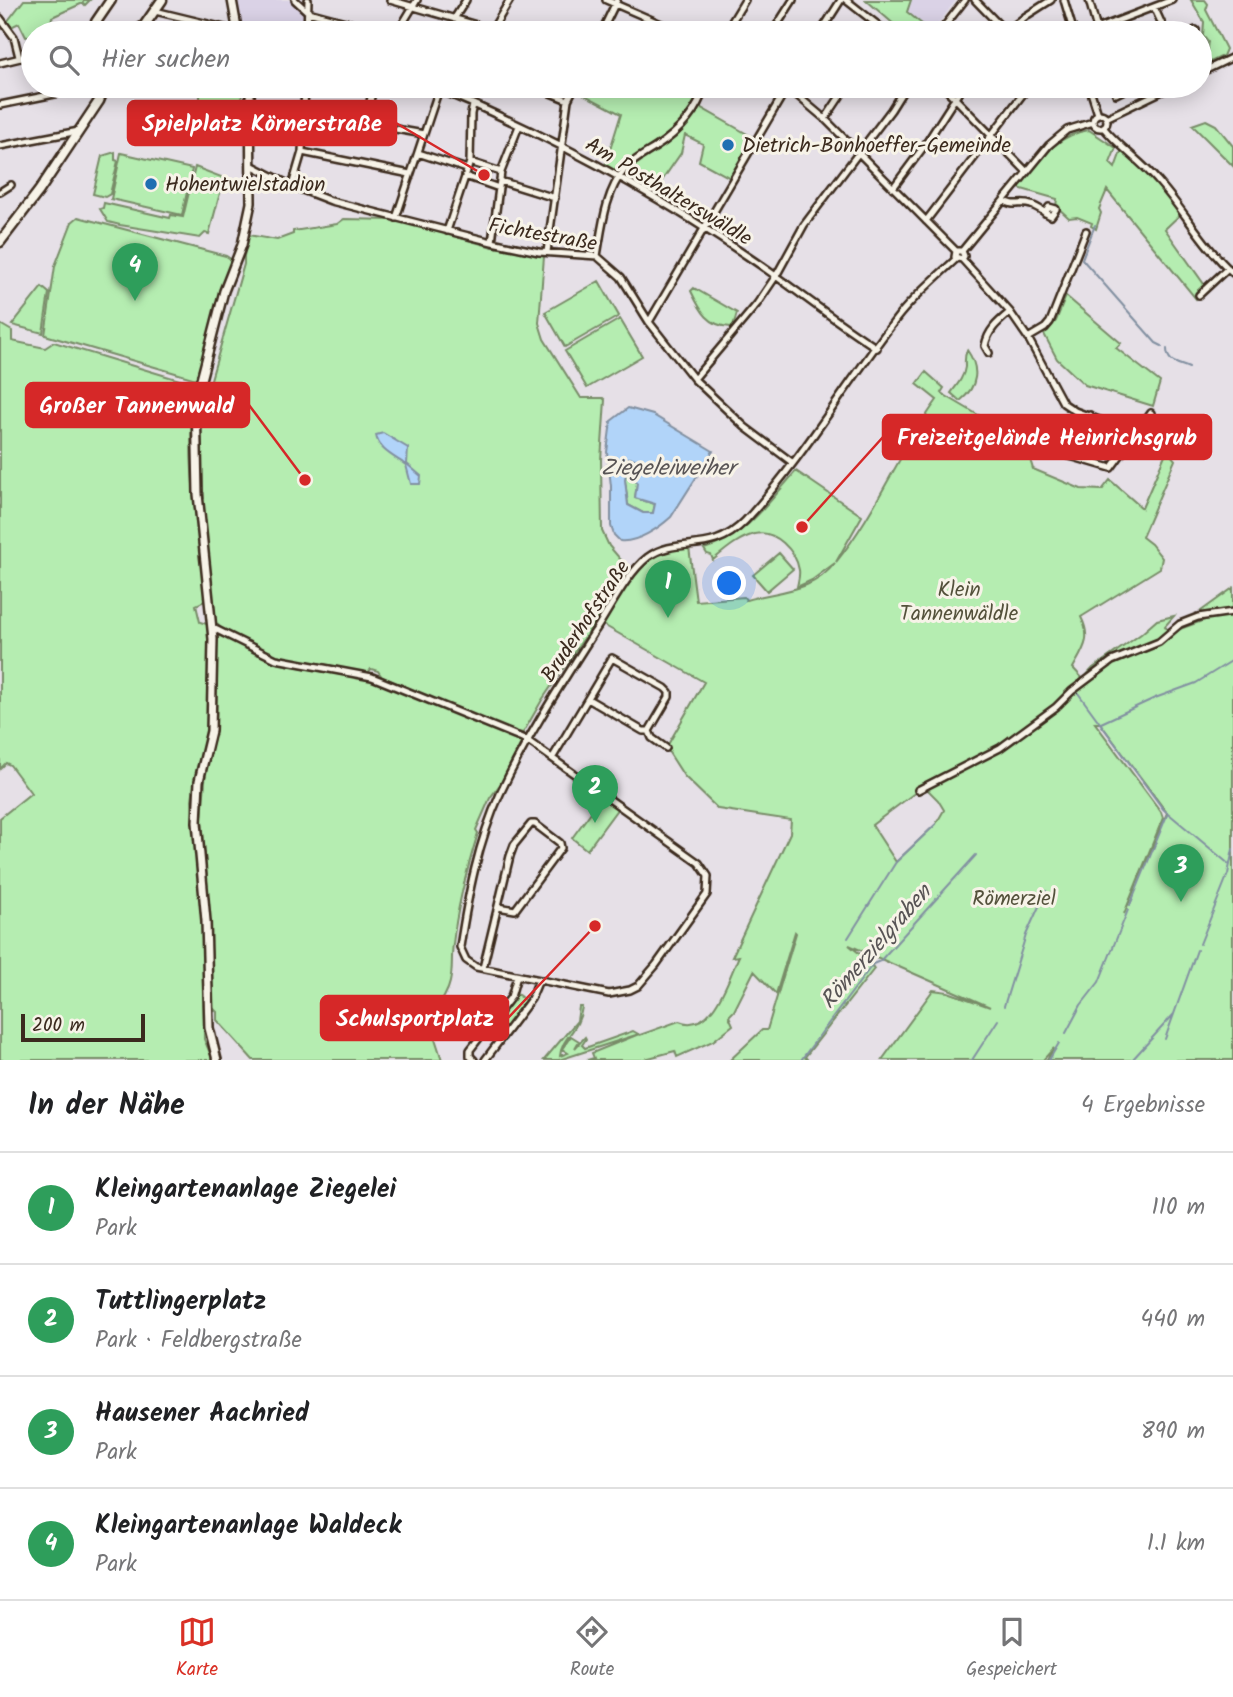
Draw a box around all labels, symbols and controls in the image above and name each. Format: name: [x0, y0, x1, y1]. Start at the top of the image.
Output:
search box: [21, 21, 1212, 98]
text: Hier suchen: [101, 39, 230, 81]
icon: search: [45, 41, 83, 79]
callout: Spielplatz Körnerstraße: [128, 101, 396, 145]
text: Spielplatz Körnerstraße: [142, 107, 382, 143]
street label: Am Posthalterswäldle: [578, 129, 759, 256]
place label: Dietrich-Bonhoeffer-Gemeinde: [742, 130, 1012, 163]
marker: Dietrich-Bonhoeffer-Gemeinde: [720, 137, 736, 153]
place label: Hohentwielstadion: [165, 169, 325, 202]
marker: Hohentwielstadion: [143, 176, 159, 192]
street label: Fichtestraße: [486, 210, 600, 261]
pin: 4: [112, 243, 158, 301]
callout: Großer Tannenwald: [26, 383, 249, 427]
text: Großer Tannenwald: [40, 389, 235, 425]
callout: Freizeitgelände Heinrichsgrub: [883, 415, 1211, 459]
text: Freizeitgelände Heinrichsgrub: [897, 421, 1197, 457]
water label: Ziegeleiweiher: [601, 451, 740, 487]
street label: Bruderhofstraße: [533, 553, 640, 690]
pin: 1: [645, 560, 691, 618]
your location: [712, 566, 746, 600]
park label: Klein Tannenwäldle: [900, 574, 1019, 631]
pin: 2: [572, 765, 618, 823]
pin: 3: [1158, 844, 1204, 902]
water label: Römerzielgraben: [812, 875, 942, 1018]
park label: Römerziel: [972, 883, 1056, 916]
callout: Schulsportplatz: [321, 996, 508, 1040]
text: Schulsportplatz: [336, 1002, 494, 1038]
scale bar: [21, 1011, 145, 1043]
text: 200 m: [32, 1011, 85, 1041]
text: In der Nähe: [28, 1082, 185, 1130]
text: 4 Ergebnisse: [1081, 1088, 1205, 1124]
text: Kleingartenanlage Ziegelei: [95, 1169, 396, 1211]
text: 1: [48, 1190, 54, 1226]
text: 110 m: [1152, 1190, 1205, 1226]
text: Park: [95, 1211, 137, 1247]
text: Tuttlingerplatz: [95, 1281, 266, 1323]
text: 2: [44, 1302, 58, 1338]
text: 440 m: [1141, 1302, 1205, 1338]
text: Park · Feldbergstraße: [95, 1323, 302, 1359]
text: Hausener Aachried: [95, 1393, 309, 1435]
text: 3: [45, 1414, 57, 1450]
text: 890 m: [1141, 1414, 1205, 1450]
text: Park: [95, 1435, 137, 1471]
text: Kleingartenanlage Waldeck: [95, 1505, 401, 1547]
text: 4: [45, 1526, 57, 1562]
text: 1.1 km: [1147, 1526, 1205, 1562]
text: Park: [95, 1547, 137, 1583]
tab: Karte: [176, 1613, 218, 1685]
tab: Route: [570, 1613, 614, 1685]
tab: Gespeichert: [966, 1613, 1057, 1685]

